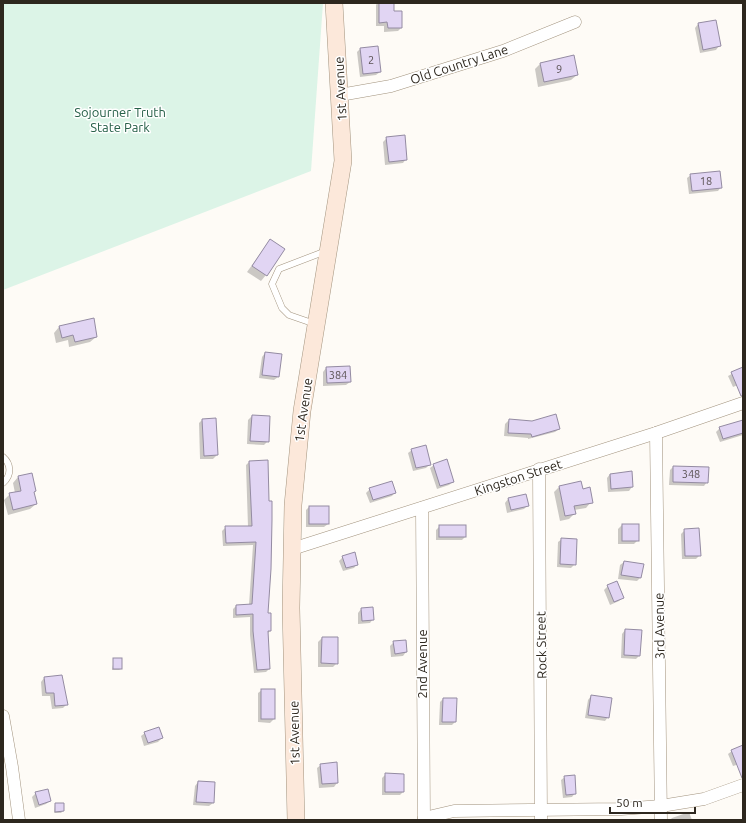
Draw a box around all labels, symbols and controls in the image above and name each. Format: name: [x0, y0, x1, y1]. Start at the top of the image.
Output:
street label: Old Country Lane: [408, 42, 510, 86]
house number: 2: [368, 54, 374, 66]
street label: 1st Avenue: [331, 56, 349, 122]
house number: 9: [556, 63, 562, 75]
park label: Sojourner Truth State Park: [74, 105, 166, 134]
house number: 18: [700, 175, 712, 187]
house number: 384: [329, 369, 347, 381]
street label: 1st Avenue: [292, 377, 314, 443]
street label: Kingston Street: [472, 456, 564, 498]
house number: 348: [682, 468, 700, 480]
street label: 3rd Avenue: [651, 593, 667, 659]
street label: Rock Street: [533, 611, 549, 679]
street label: 2nd Avenue: [415, 629, 429, 699]
street label: 1st Avenue: [286, 700, 302, 766]
scale bar: [610, 789, 695, 815]
text: 50 m: [616, 796, 643, 809]

